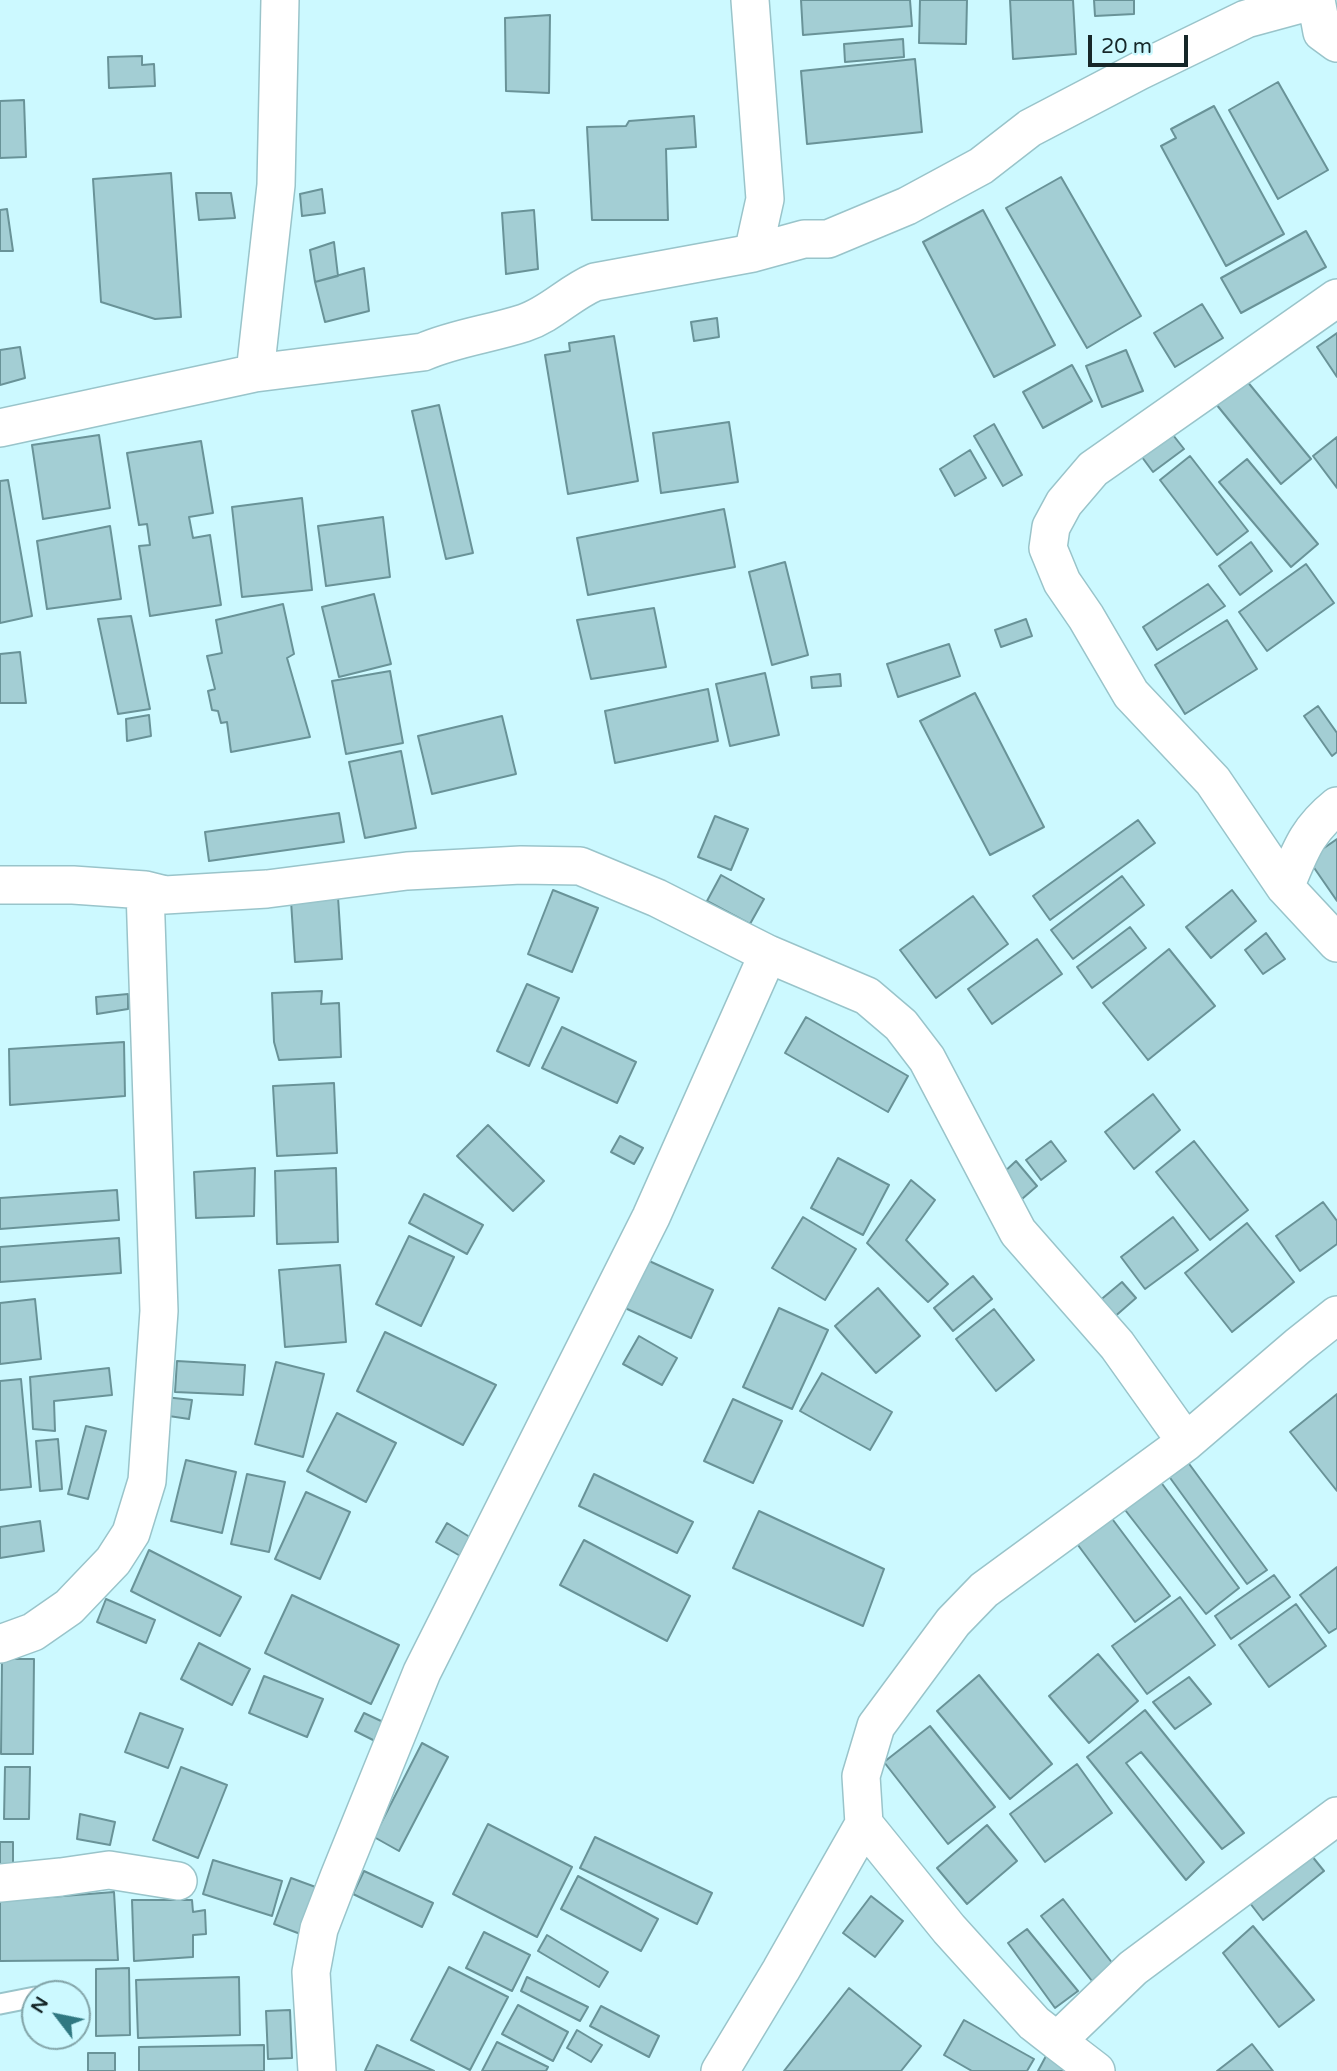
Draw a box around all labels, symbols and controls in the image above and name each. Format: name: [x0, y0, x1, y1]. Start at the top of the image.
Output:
scale bar: [1092, 21, 1192, 65]
text: 20 m: [1101, 34, 1152, 59]
north arrow: [21, 1980, 91, 2050]
text: N: [27, 1993, 53, 2017]

